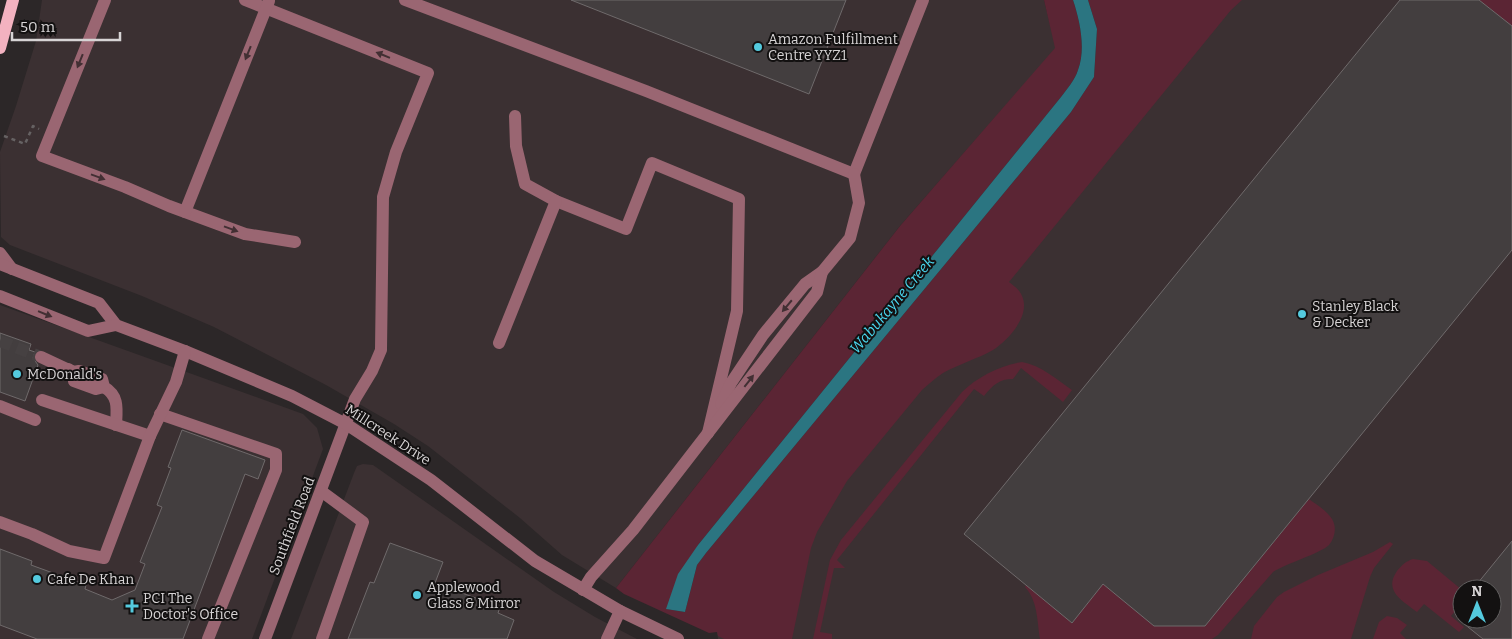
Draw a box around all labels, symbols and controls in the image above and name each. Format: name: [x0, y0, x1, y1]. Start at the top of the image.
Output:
scale bar: [12, 10, 120, 42]
text: 50 m: [20, 18, 56, 36]
place label: Amazon Fulfillment Centre YYZ1: [768, 31, 898, 64]
marker: Amazon Fulfillment Centre YYZ1: [752, 41, 764, 53]
one-way arrow: [244, 46, 251, 61]
one-way arrow: [376, 50, 390, 58]
one-way arrow: [76, 54, 84, 69]
one-way arrow: [91, 174, 106, 181]
one-way arrow: [224, 225, 239, 233]
water label: Wabukayne Creek: [846, 252, 938, 357]
place label: Stanley Black & Decker: [1312, 298, 1399, 331]
one-way arrow: [781, 299, 792, 312]
marker: Stanley Black & Decker: [1296, 308, 1308, 320]
one-way arrow: [38, 310, 52, 318]
place label: McDonald's: [27, 366, 102, 383]
marker: McDonald's: [11, 368, 23, 380]
one-way arrow: [744, 374, 754, 388]
street label: Millcreek Drive: [342, 401, 434, 469]
street label: Southfield Road: [266, 475, 318, 577]
place label: Cafe De Khan: [47, 571, 134, 588]
marker: Cafe De Khan: [31, 573, 43, 585]
place label: Applewood Glass & Mirror: [427, 579, 520, 612]
north arrow: [1452, 579, 1502, 629]
text: N: [1472, 583, 1483, 600]
marker: Applewood Glass & Mirror: [411, 589, 423, 601]
place label: PCI The Doctor's Office: [143, 590, 238, 623]
marker: PCI The Doctor's Office: [125, 599, 139, 613]

